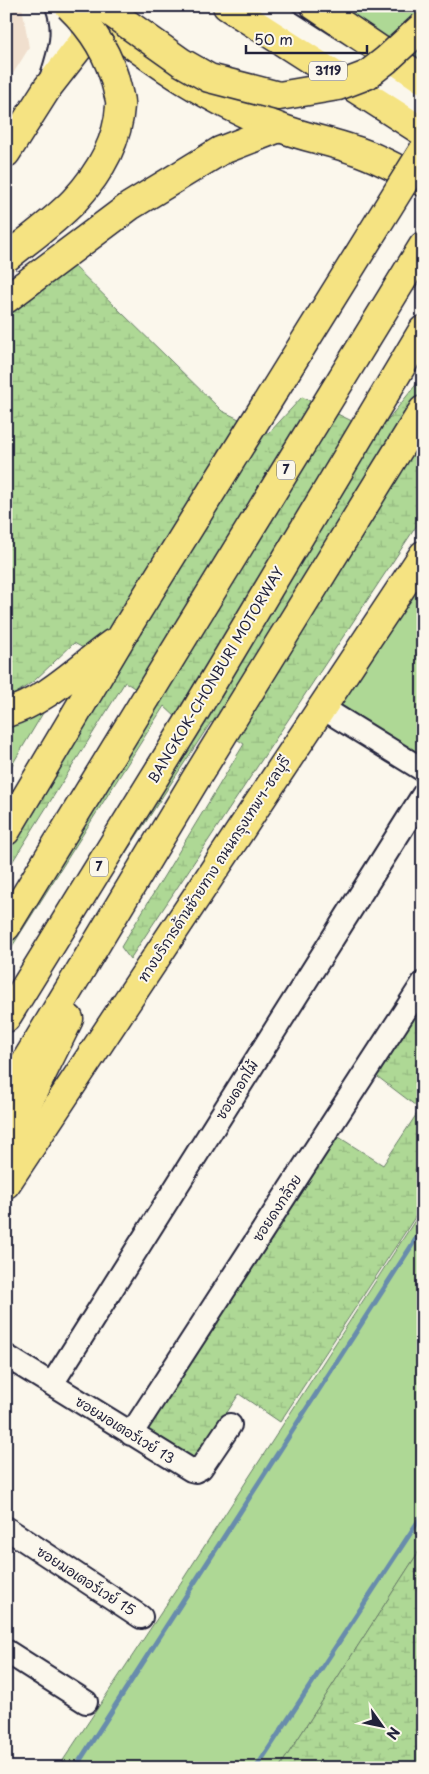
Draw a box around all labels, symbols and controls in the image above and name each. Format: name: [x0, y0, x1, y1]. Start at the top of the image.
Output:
scale bar: [246, 22, 368, 54]
text: 50 m: [254, 27, 293, 50]
road number: 3119: [309, 61, 347, 80]
road number: 7: [277, 460, 295, 480]
street label: BANGKOK-CHONBURI MOTORWAY: [142, 562, 289, 787]
street label: ทางบริการด้านซ้ายทาง ถนนกรุงเทพฯ-ชลบุรี: [132, 751, 295, 986]
road number: 7: [90, 858, 108, 876]
street label: ซอยดอกไม้: [210, 1056, 263, 1124]
street label: ซอยดงกล้วย: [247, 1170, 306, 1246]
street label: ซอยมอเตอร์เวย์ 13: [71, 1390, 179, 1469]
street label: ซอยมอเตอร์เวย์ 15: [33, 1541, 140, 1621]
north arrow: [356, 1702, 406, 1752]
text: N: [381, 1723, 405, 1744]

